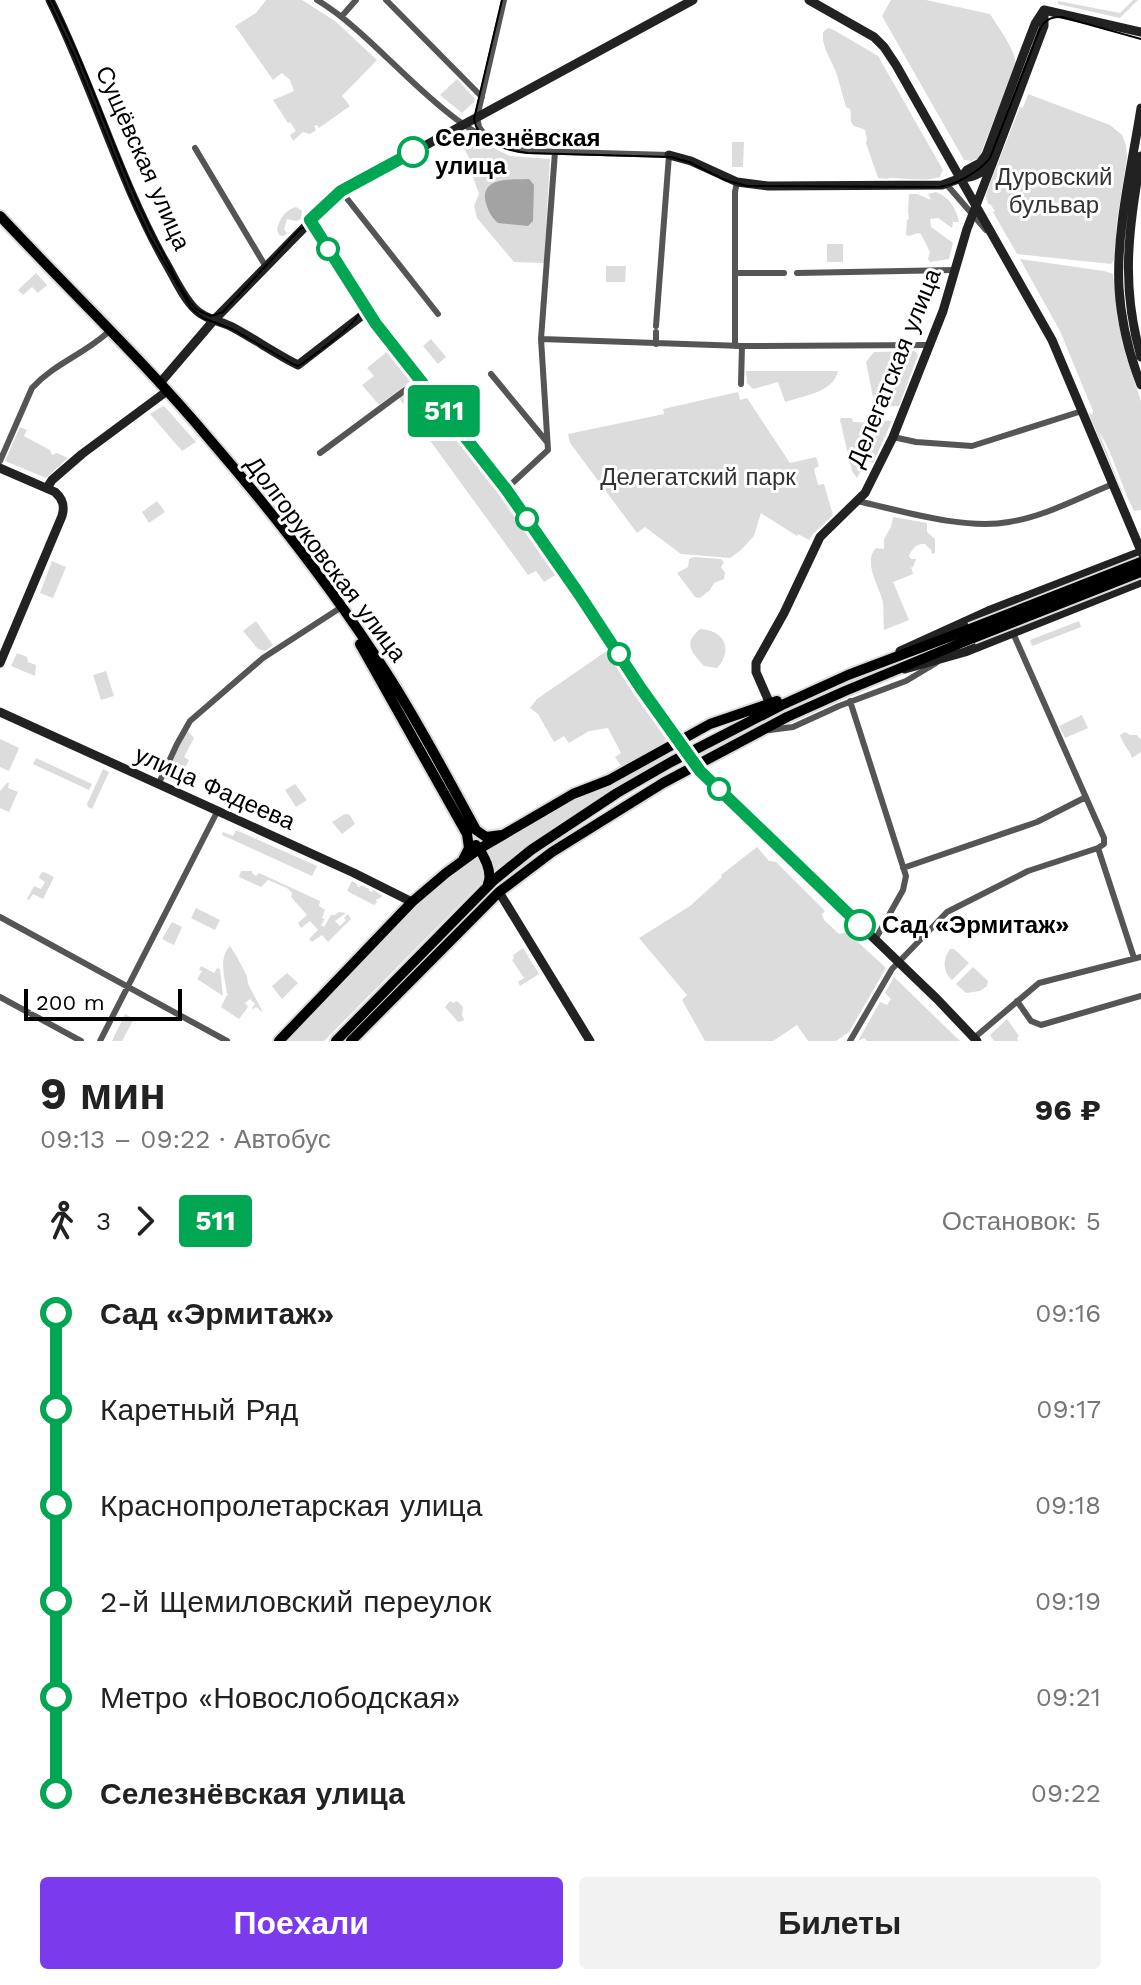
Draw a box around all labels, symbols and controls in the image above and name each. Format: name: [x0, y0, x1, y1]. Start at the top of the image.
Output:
street label: Сущёвская улица: [90, 62, 196, 255]
place label: Селезнёвская улица: [435, 124, 601, 180]
marker: Селезнёвская улица: [398, 137, 428, 167]
park label: Дуровский бульвар: [996, 163, 1113, 219]
unlabelled marker: [317, 238, 339, 260]
street label: Делегатская улица: [841, 264, 947, 471]
line badge: 511: [398, 385, 490, 437]
text: 511: [424, 394, 464, 427]
street label: Долгоруковская улица: [240, 451, 413, 668]
park label: Делегатский парк: [600, 463, 796, 491]
unlabelled marker: [516, 508, 538, 530]
unlabelled marker: [608, 643, 630, 665]
street label: улица Фадеева: [131, 740, 300, 836]
unlabelled marker: [708, 778, 730, 800]
marker: Сад «Эрмитаж»: [845, 910, 875, 940]
place label: Сад «Эрмитаж»: [882, 911, 1069, 939]
scale bar: [24, 985, 182, 1021]
text: 200 m: [36, 990, 105, 1015]
text: 9 мин: [40, 1068, 166, 1120]
text: 96 ₽: [1035, 1092, 1101, 1127]
text: 09:13 – 09:22 · Автобус: [40, 1124, 331, 1154]
icon: walk: [40, 1199, 84, 1243]
icon: forward: [123, 1199, 167, 1243]
text: 511: [195, 1204, 236, 1237]
text: 3: [96, 1206, 111, 1236]
text: Остановок: 5: [942, 1206, 1101, 1236]
text: Сад «Эрмитаж»: [100, 1296, 334, 1331]
text: 09:16: [1035, 1298, 1101, 1328]
text: Каретный Ряд: [100, 1392, 298, 1427]
text: 09:17: [1036, 1394, 1101, 1424]
text: Краснопролетарская улица: [100, 1488, 482, 1523]
text: 09:18: [1035, 1490, 1101, 1520]
text: 2-й Щемиловский переулок: [100, 1584, 491, 1619]
text: 09:19: [1035, 1586, 1101, 1616]
text: Метро «Новослободская»: [100, 1680, 461, 1715]
text: 09:21: [1036, 1682, 1101, 1712]
text: Селезнёвская улица: [100, 1776, 405, 1811]
text: 09:22: [1031, 1778, 1101, 1808]
button: Поехали: [40, 1877, 563, 1969]
button: Билеты: [579, 1877, 1101, 1969]

